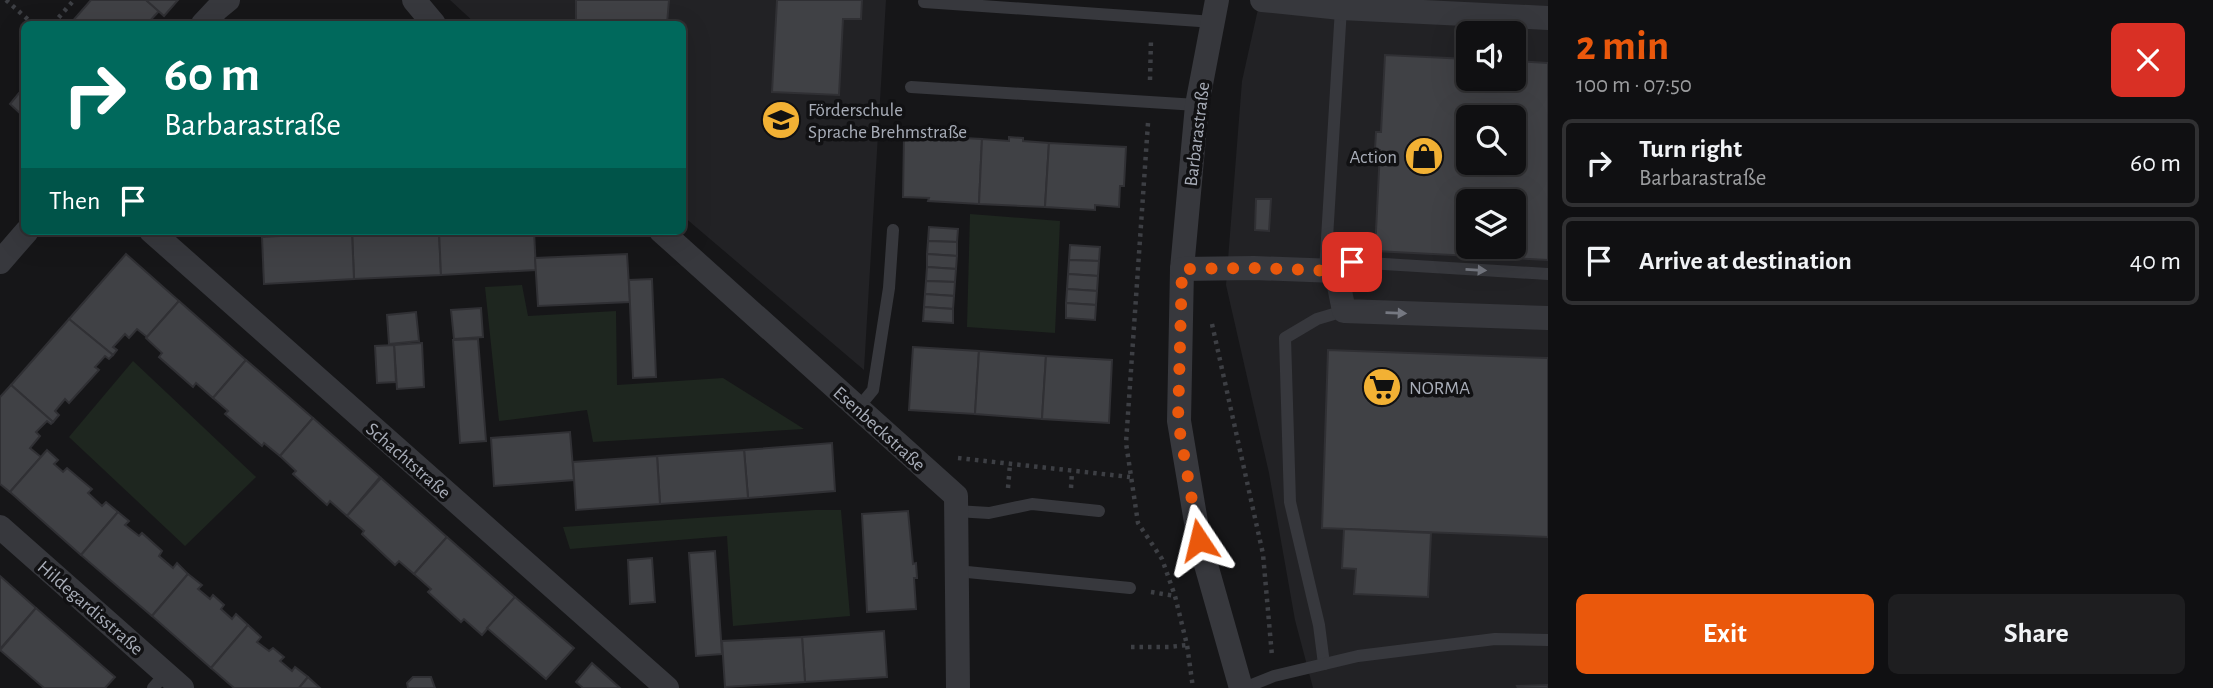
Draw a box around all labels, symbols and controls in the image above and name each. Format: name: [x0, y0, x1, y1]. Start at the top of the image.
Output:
map controls: [1456, 21, 1526, 259]
button: sound: [1456, 21, 1526, 91]
button: close: [2111, 23, 2185, 97]
text: 2 min: [1576, 25, 1669, 67]
icon: right: [49, 49, 140, 140]
text: 60 m: [164, 51, 260, 100]
text: 100 m · 07:50: [1576, 74, 1692, 97]
street label: Barbarastraße: [1182, 81, 1213, 188]
school or university icon: Förderschule Sprache Brehmstraße: [760, 99, 802, 141]
place label: Förderschule Sprache Brehmstraße: [808, 101, 967, 142]
button: search: [1456, 105, 1526, 175]
text: Barbarastraße: [164, 109, 341, 141]
shop icon: Action: [1403, 135, 1445, 177]
text: Turn right: [1639, 136, 1742, 162]
icon: right: [1580, 144, 1618, 182]
place label: Action: [1349, 148, 1397, 167]
text: 60 m: [2130, 150, 2181, 176]
text: Barbarastraße: [1639, 167, 1766, 190]
icon: arrive: [114, 182, 152, 220]
text: Then: [49, 188, 100, 214]
button: layers: [1456, 189, 1526, 259]
pin: [1322, 232, 1382, 292]
icon: arrive: [1580, 242, 1618, 280]
icon: arrive: [1333, 243, 1371, 281]
text: Arrive at destination: [1639, 248, 1852, 274]
text: 40 m: [2130, 248, 2181, 274]
one-way arrow: [1465, 264, 1487, 275]
one-way arrow: [1385, 307, 1407, 318]
supermarket icon: NORMA: [1361, 366, 1403, 408]
place label: NORMA: [1409, 379, 1470, 398]
street label: Esenbeckstraße: [829, 383, 929, 475]
street label: Schachtstraße: [362, 420, 454, 503]
position arrow: [1162, 503, 1236, 577]
street label: Hildegardisstraße: [34, 557, 146, 659]
button: Exit: [1576, 594, 1874, 674]
button: Share: [1888, 594, 2185, 674]

